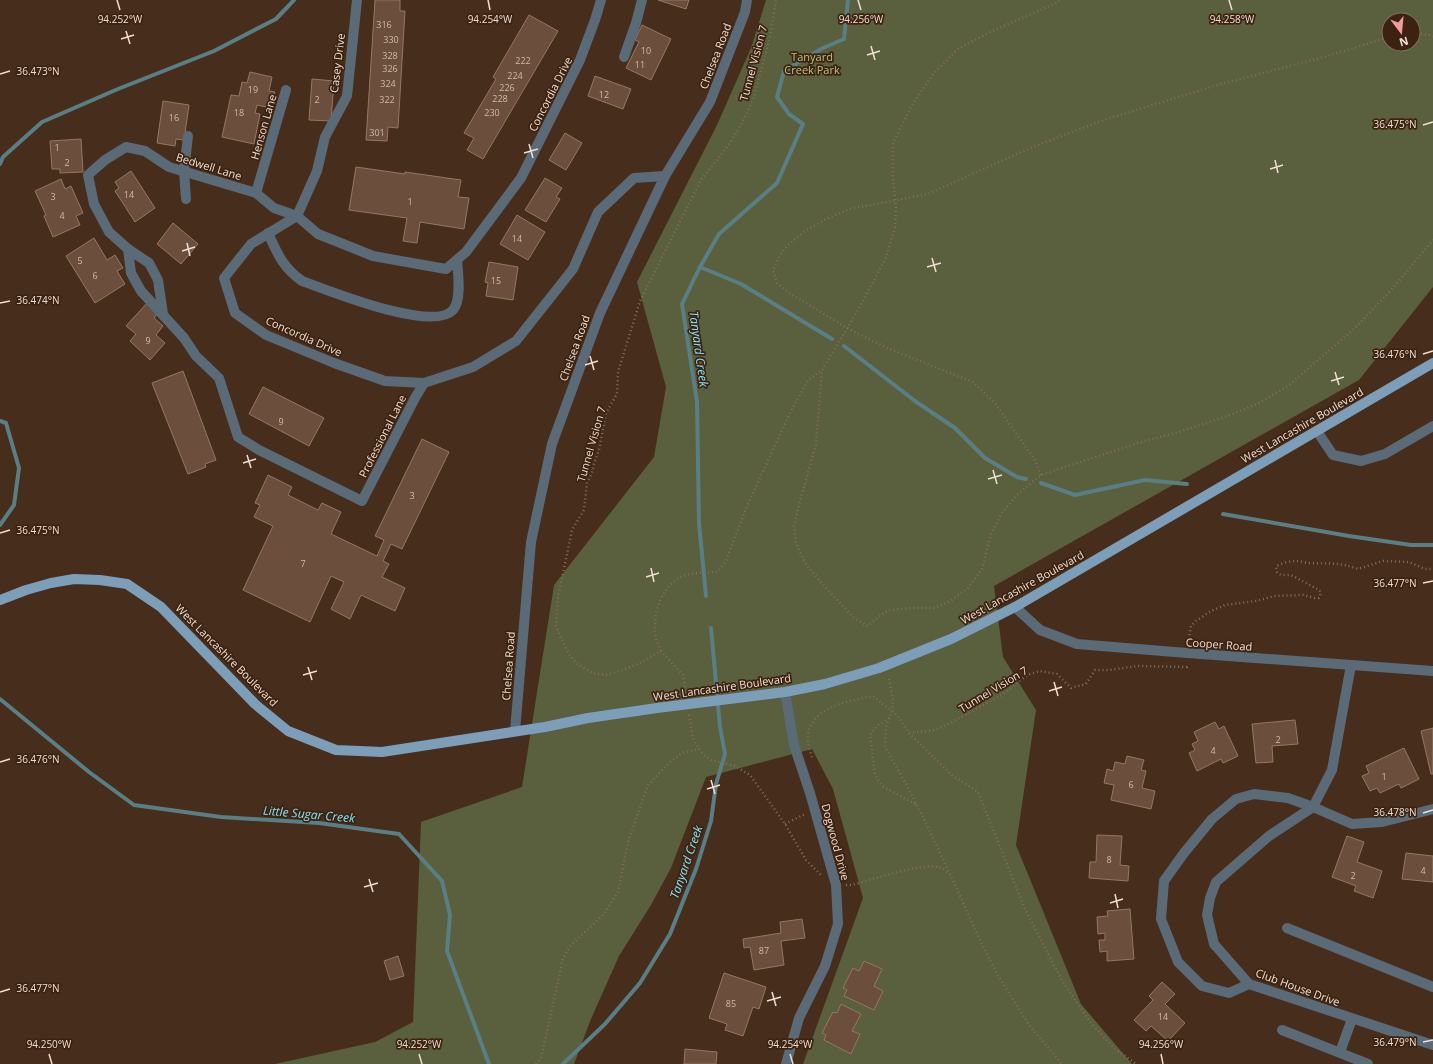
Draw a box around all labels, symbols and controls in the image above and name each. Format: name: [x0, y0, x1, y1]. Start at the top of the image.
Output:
text: 94.252°W: [98, 12, 143, 26]
text: 94.254°W: [468, 12, 513, 26]
text: 94.256°W: [839, 12, 884, 26]
text: 94.258°W: [1210, 12, 1255, 26]
north arrow: [1381, 12, 1421, 52]
house number: 316: [376, 18, 392, 31]
street label: Chelsea Road: [696, 21, 734, 91]
street label: Tunnel Vision 7: [736, 23, 770, 103]
street label: Casey Drive: [326, 32, 348, 94]
house number: 330: [383, 33, 399, 46]
text: N: [1398, 34, 1410, 51]
house number: 10: [641, 44, 651, 57]
house number: 328: [382, 49, 398, 62]
park label: Tanyard Creek Park: [784, 49, 840, 77]
house number: 222: [515, 54, 531, 67]
street label: Concordia Drive: [525, 54, 575, 134]
house number: 11: [635, 58, 645, 71]
house number: 326: [382, 62, 398, 75]
text: 36.473°N: [16, 64, 60, 78]
house number: 224: [507, 69, 523, 82]
house number: 324: [380, 77, 396, 90]
house number: 226: [499, 81, 515, 94]
house number: 19: [248, 83, 258, 96]
house number: 12: [599, 88, 609, 101]
house number: 228: [492, 92, 508, 105]
street label: Henson Lane: [247, 93, 279, 161]
house number: 2: [314, 93, 320, 106]
house number: 322: [379, 93, 395, 106]
house number: 18: [234, 106, 244, 119]
house number: 230: [484, 106, 500, 119]
house number: 16: [169, 111, 179, 124]
text: 36.475°N: [1373, 117, 1417, 131]
house number: 301: [369, 126, 385, 139]
house number: 1: [54, 141, 60, 154]
street label: Bedwell Lane: [174, 149, 244, 183]
house number: 2: [64, 156, 70, 169]
house number: 14: [124, 188, 134, 201]
house number: 3: [50, 190, 56, 203]
house number: 1: [407, 195, 413, 208]
house number: 4: [59, 209, 65, 222]
house number: 14: [512, 232, 522, 245]
house number: 5: [77, 254, 83, 267]
house number: 6: [92, 269, 98, 282]
house number: 15: [491, 274, 501, 287]
text: 36.474°N: [16, 293, 60, 307]
water label: Tanyard Creek: [685, 310, 713, 389]
street label: Concordia Drive: [263, 312, 345, 360]
street label: Chelsea Road: [555, 313, 593, 383]
house number: 9: [145, 334, 151, 347]
text: 36.476°N: [1373, 347, 1417, 361]
street label: West Lancashire Boulevard: [1238, 384, 1366, 466]
street label: Professional Lane: [355, 392, 409, 480]
street label: Tunnel Vision 7: [573, 404, 609, 484]
house number: 9: [278, 415, 284, 428]
house number: 3: [409, 489, 415, 502]
text: 36.475°N: [16, 523, 60, 537]
street label: West Lancashire Boulevard: [958, 547, 1086, 627]
house number: 7: [300, 557, 306, 570]
text: 36.477°N: [1373, 576, 1417, 590]
street label: West Lancashire Boulevard: [173, 601, 281, 709]
street label: Chelsea Road: [498, 631, 518, 701]
street label: Cooper Road: [1185, 634, 1253, 654]
street label: Tunnel Vision 7: [956, 662, 1030, 716]
street label: West Lancashire Boulevard: [652, 670, 792, 704]
house number: 2: [1275, 733, 1281, 746]
house number: 4: [1210, 744, 1216, 757]
text: 36.476°N: [16, 752, 60, 766]
house number: 1: [1381, 770, 1387, 783]
house number: 6: [1128, 778, 1134, 791]
water label: Little Sugar Creek: [262, 802, 357, 827]
street label: Dogwood Drive: [819, 802, 853, 882]
text: 36.478°N: [1373, 805, 1417, 819]
water label: Tanyard Creek: [666, 822, 707, 901]
house number: 8: [1106, 853, 1112, 866]
house number: 4: [1420, 864, 1426, 877]
house number: 2: [1350, 869, 1356, 882]
house number: 87: [759, 944, 769, 957]
street label: Club House Drive: [1254, 965, 1342, 1009]
text: 36.477°N: [16, 981, 60, 995]
house number: 85: [726, 997, 736, 1010]
house number: 14: [1158, 1010, 1168, 1023]
text: 36.479°N: [1373, 1035, 1417, 1049]
text: 94.250°W: [27, 1037, 72, 1051]
text: 94.252°W: [397, 1037, 442, 1051]
text: 94.254°W: [768, 1037, 813, 1051]
text: 94.256°W: [1139, 1037, 1184, 1051]

